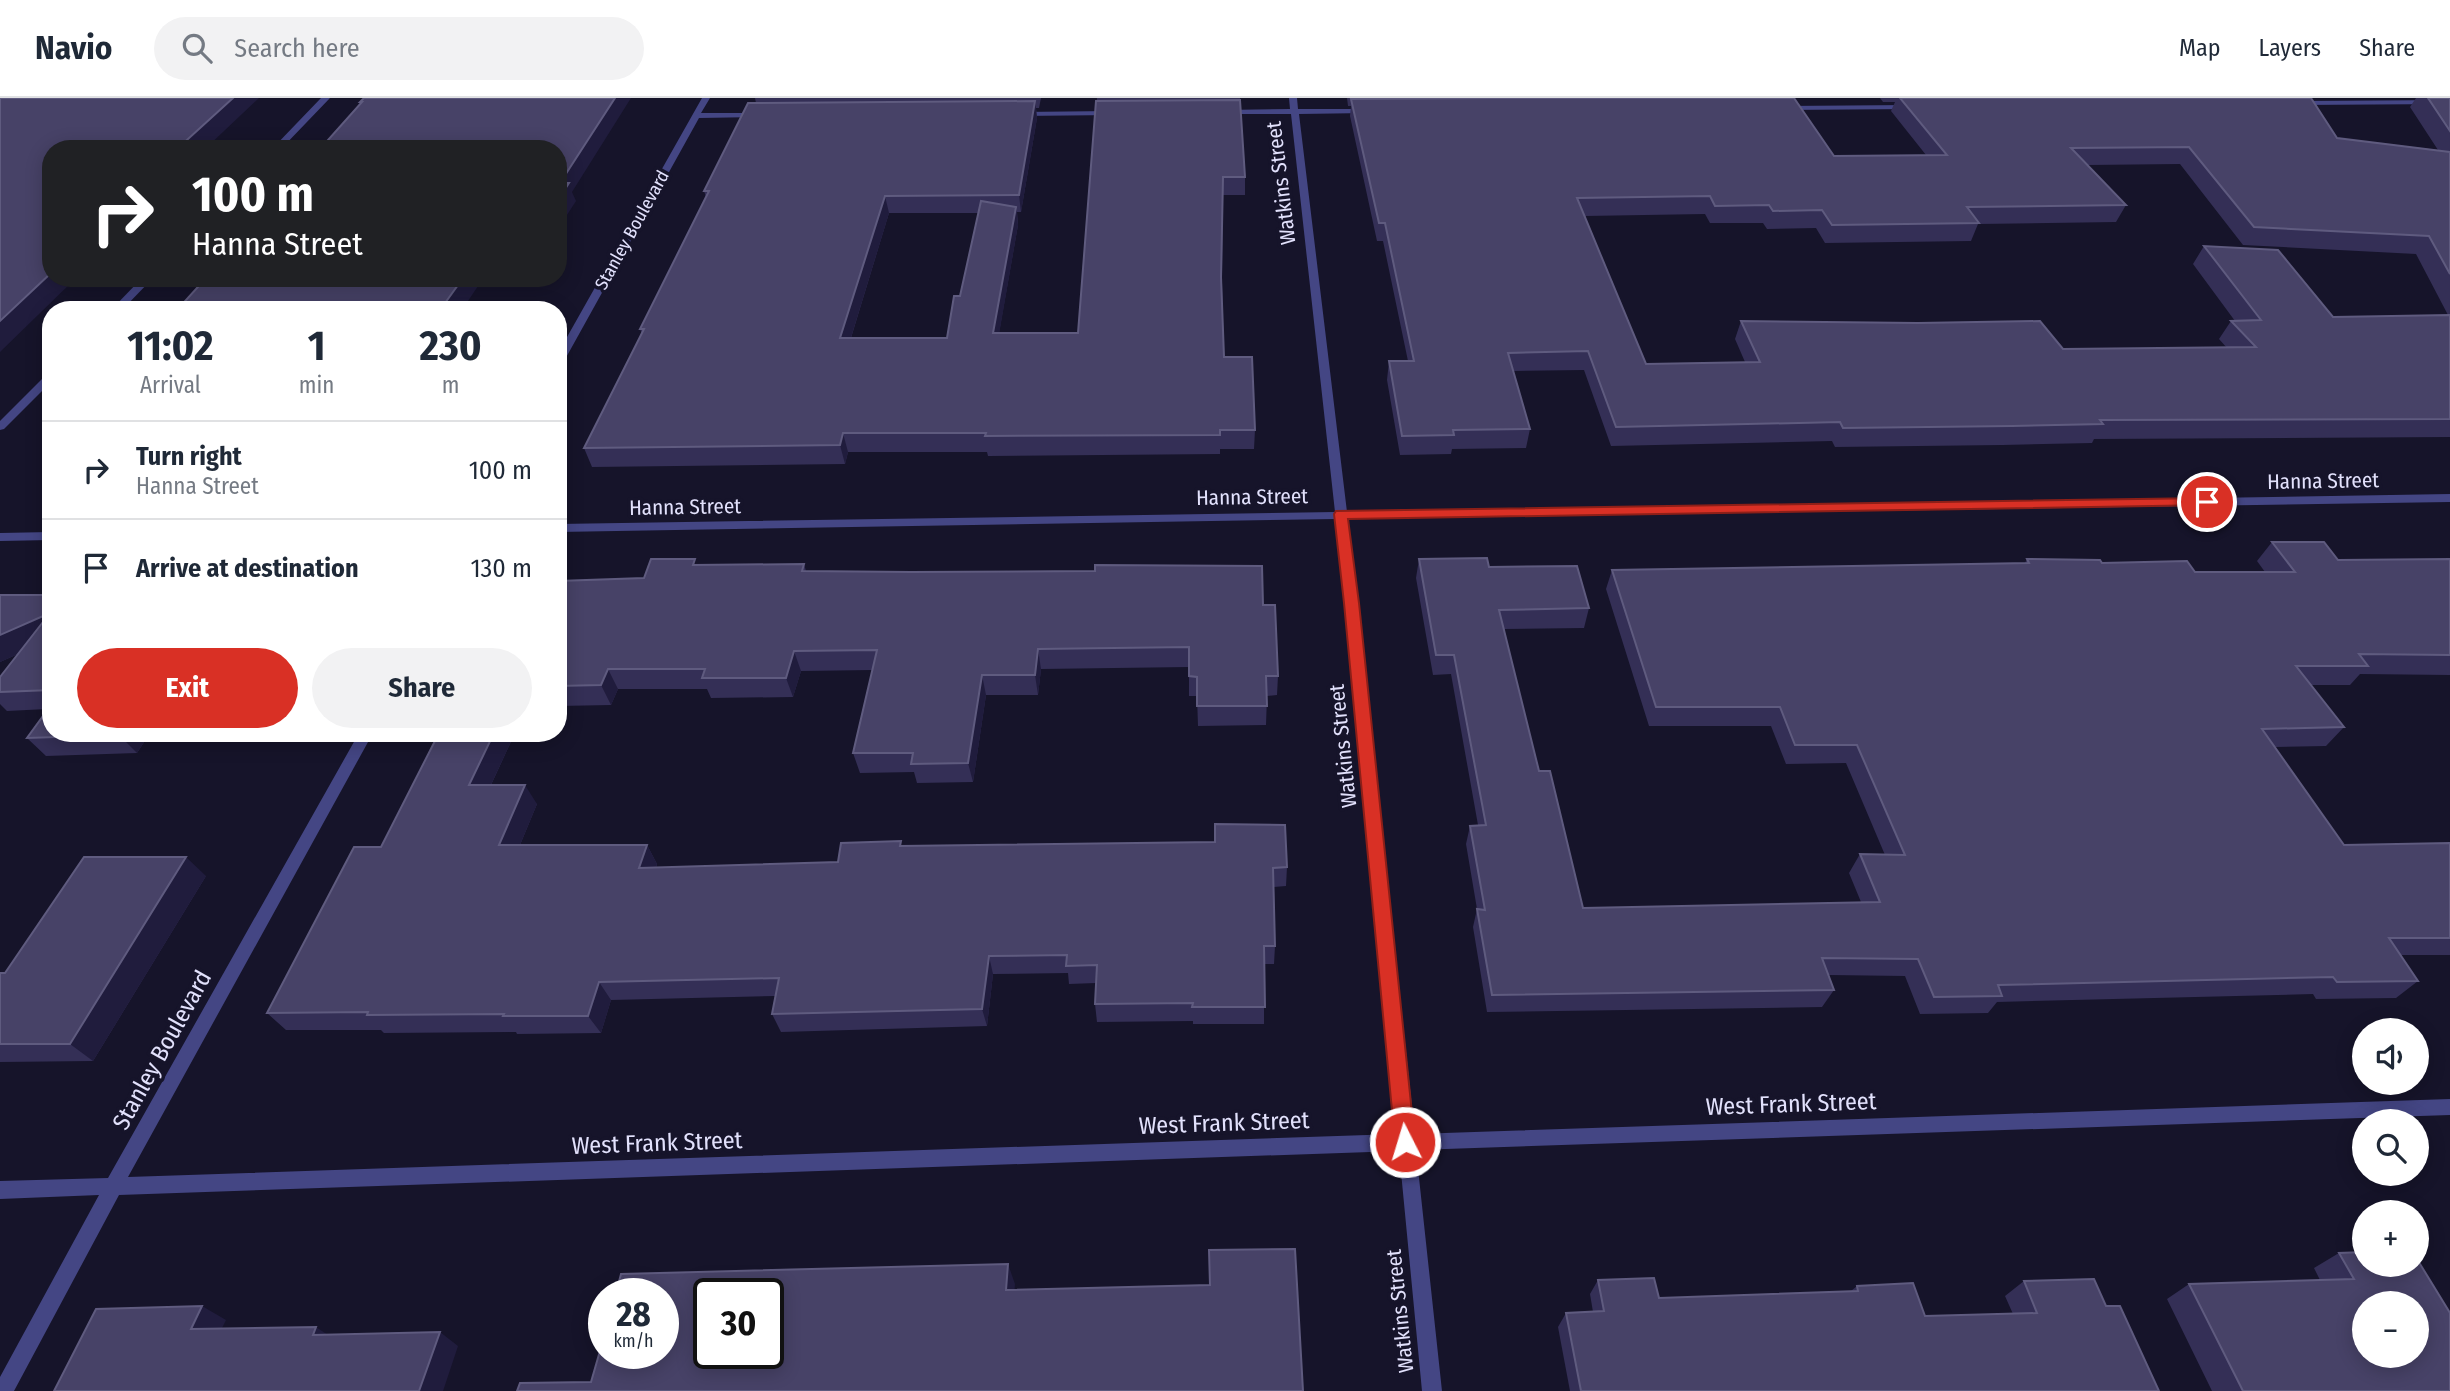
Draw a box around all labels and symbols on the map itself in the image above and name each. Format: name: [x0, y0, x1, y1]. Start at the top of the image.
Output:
street label: Watkins Street: [1261, 120, 1301, 246]
street label: Stanley Boulevard: [590, 167, 674, 293]
street label: Hanna Street: [2267, 467, 2379, 495]
pin: [2177, 472, 2237, 532]
street label: Hanna Street: [1196, 483, 1308, 511]
street label: Hanna Street: [629, 493, 741, 521]
street label: Watkins Street: [1324, 683, 1362, 809]
street label: Stanley Boulevard: [107, 966, 217, 1134]
street label: West Frank Street: [1705, 1087, 1877, 1121]
position arrow: [1368, 1105, 1442, 1179]
street label: West Frank Street: [1138, 1106, 1310, 1140]
street label: West Frank Street: [571, 1126, 743, 1160]
street label: Watkins Street: [1381, 1248, 1419, 1374]
speed limit sign: 30: [693, 1278, 784, 1369]

